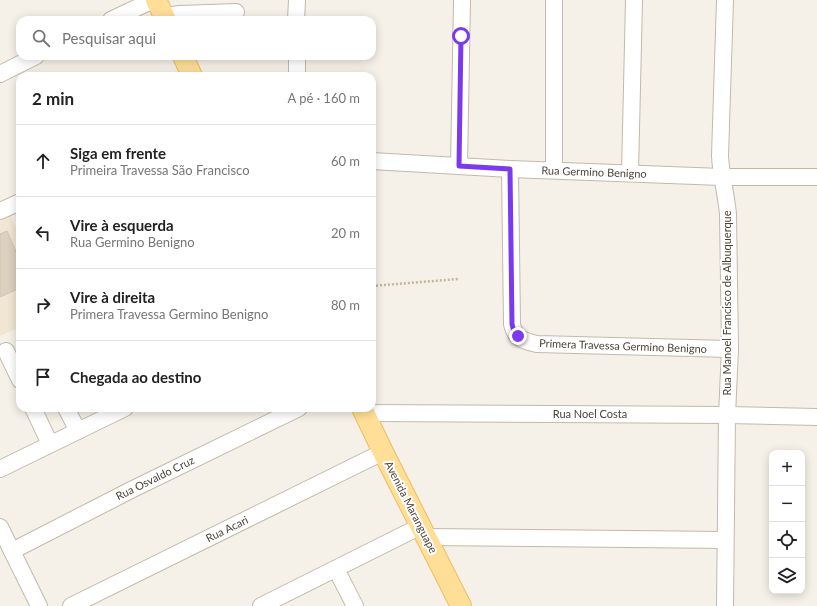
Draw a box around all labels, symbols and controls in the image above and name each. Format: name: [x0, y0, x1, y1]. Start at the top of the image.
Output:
search box: [16, 16, 376, 60]
icon: search: [30, 27, 52, 49]
route start: [452, 27, 470, 45]
text: Pesquisar aqui: [62, 29, 156, 47]
text: 2 min: [32, 88, 74, 109]
text: A pé · 160 m: [287, 90, 360, 106]
text: Siga em frente: [70, 144, 166, 162]
icon: ahead: [32, 150, 54, 172]
text: 60 m: [331, 153, 360, 169]
text: Primeira Travessa São Francisco: [70, 162, 250, 178]
street label: Rua Germino Benigno: [541, 163, 647, 180]
street label: Rua Manoel Francisco de Albuquerque: [720, 210, 733, 396]
text: Vire à esquerda: [70, 216, 174, 234]
icon: left: [32, 222, 54, 244]
text: 20 m: [331, 225, 360, 241]
text: Rua Germino Benigno: [70, 234, 195, 250]
text: Vire à direita: [70, 288, 155, 306]
icon: right: [32, 294, 54, 316]
text: 80 m: [331, 297, 360, 313]
text: Primera Travessa Germino Benigno: [70, 306, 268, 322]
route end: [509, 327, 527, 345]
street label: Primera Travessa Germino Benigno: [539, 336, 707, 355]
icon: arrive: [32, 366, 54, 388]
text: Chegada ao destino: [70, 368, 201, 386]
street label: Rua Noel Costa: [553, 407, 627, 420]
map controls: [769, 450, 805, 594]
button: +: [769, 450, 805, 486]
street label: Rua Osvaldo Cruz: [113, 453, 196, 502]
street label: Avenida Maranguape: [383, 458, 440, 555]
button: −: [769, 486, 805, 522]
street label: Rua Acari: [204, 513, 250, 544]
button: locate: [769, 522, 805, 558]
button: layers: [769, 558, 805, 594]

